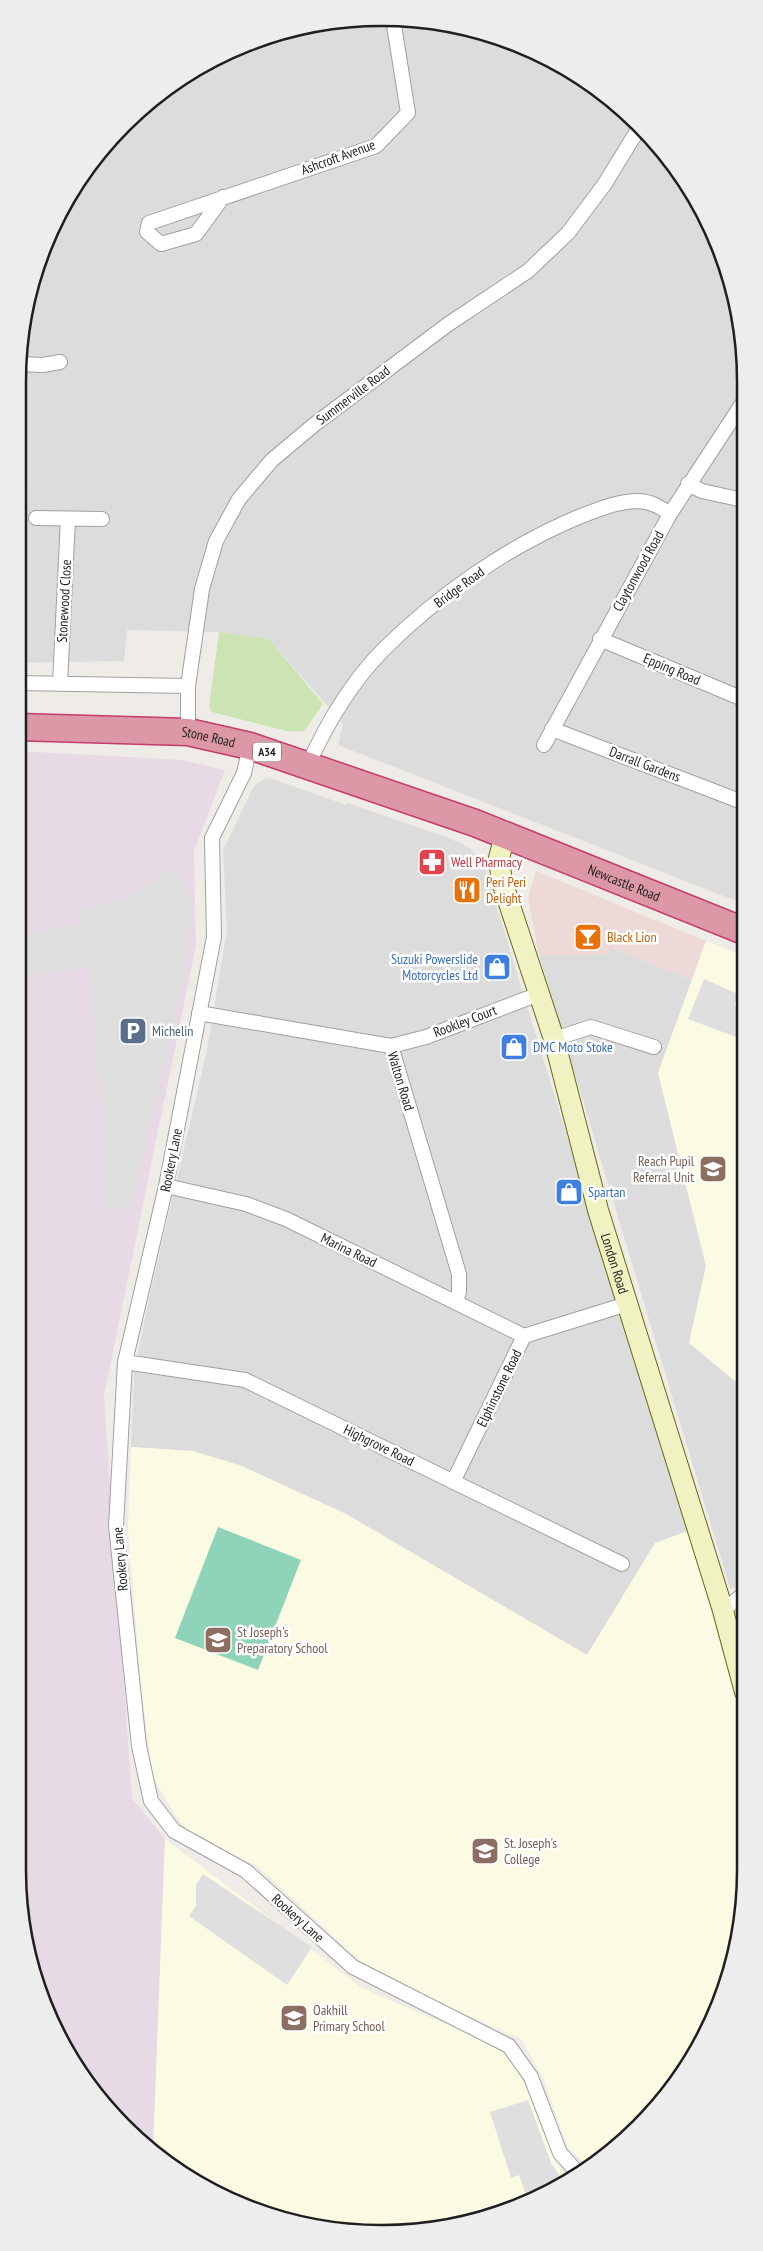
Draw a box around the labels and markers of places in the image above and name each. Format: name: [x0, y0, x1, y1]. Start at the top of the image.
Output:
pharmacy icon: Well Pharmacy: [417, 847, 447, 877]
place label: Well Pharmacy: [451, 853, 523, 871]
place label: Peri Peri Delight: [486, 873, 526, 907]
restaurant icon: Peri Peri Delight: [452, 875, 482, 905]
bar icon: Black Lion: [573, 922, 603, 952]
place label: Black Lion: [607, 928, 657, 946]
place label: Suzuki Powerslide Motorcycles Ltd: [391, 950, 478, 984]
shop icon: Suzuki Powerslide Motorcycles Ltd: [482, 952, 512, 982]
parking icon: Michelin: [118, 1016, 148, 1046]
place label: Michelin: [152, 1022, 193, 1040]
shop icon: DMC Moto Stoke: [499, 1032, 529, 1062]
place label: DMC Moto Stoke: [533, 1038, 613, 1056]
place label: Reach Pupil Referral Unit: [633, 1152, 695, 1186]
school or university icon: Reach Pupil Referral Unit: [698, 1154, 728, 1184]
shop icon: Spartan: [554, 1177, 584, 1207]
place label: Spartan: [588, 1183, 625, 1201]
place label: St Joseph's Preparatory School: [237, 1623, 328, 1657]
school or university icon: St Joseph's Preparatory School: [203, 1625, 233, 1655]
place label: St. Joseph's College: [504, 1834, 557, 1868]
school or university icon: St. Joseph's College: [470, 1836, 500, 1866]
place label: Oakhill Primary School: [313, 2001, 385, 2035]
school or university icon: Oakhill Primary School: [279, 2003, 309, 2033]

